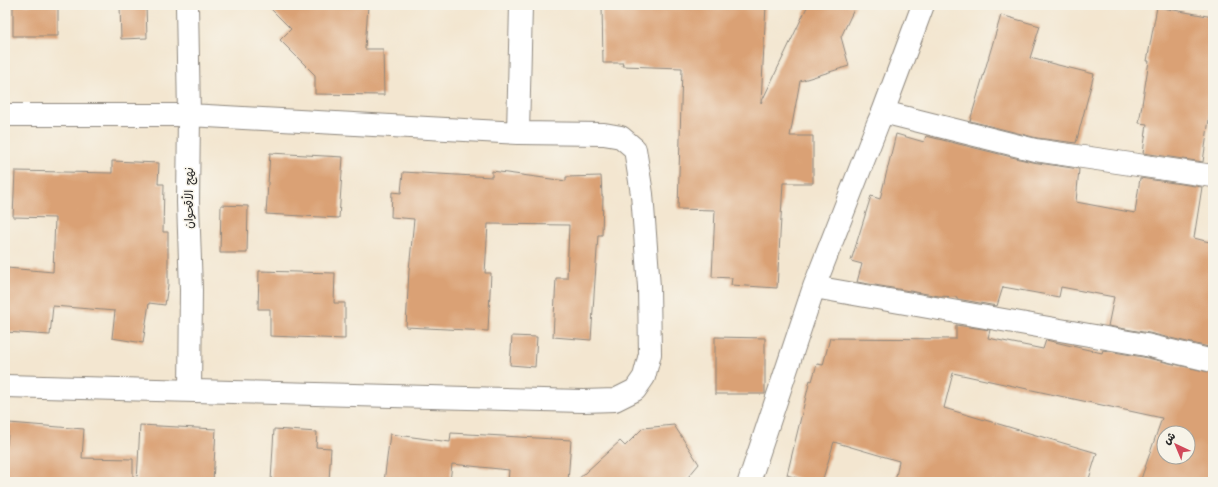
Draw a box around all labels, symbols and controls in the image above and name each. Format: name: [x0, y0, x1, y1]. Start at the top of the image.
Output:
street label: نهج الأقحوان: [180, 167, 199, 229]
north arrow: [1156, 425, 1196, 465]
text: ش: [1159, 428, 1180, 449]

